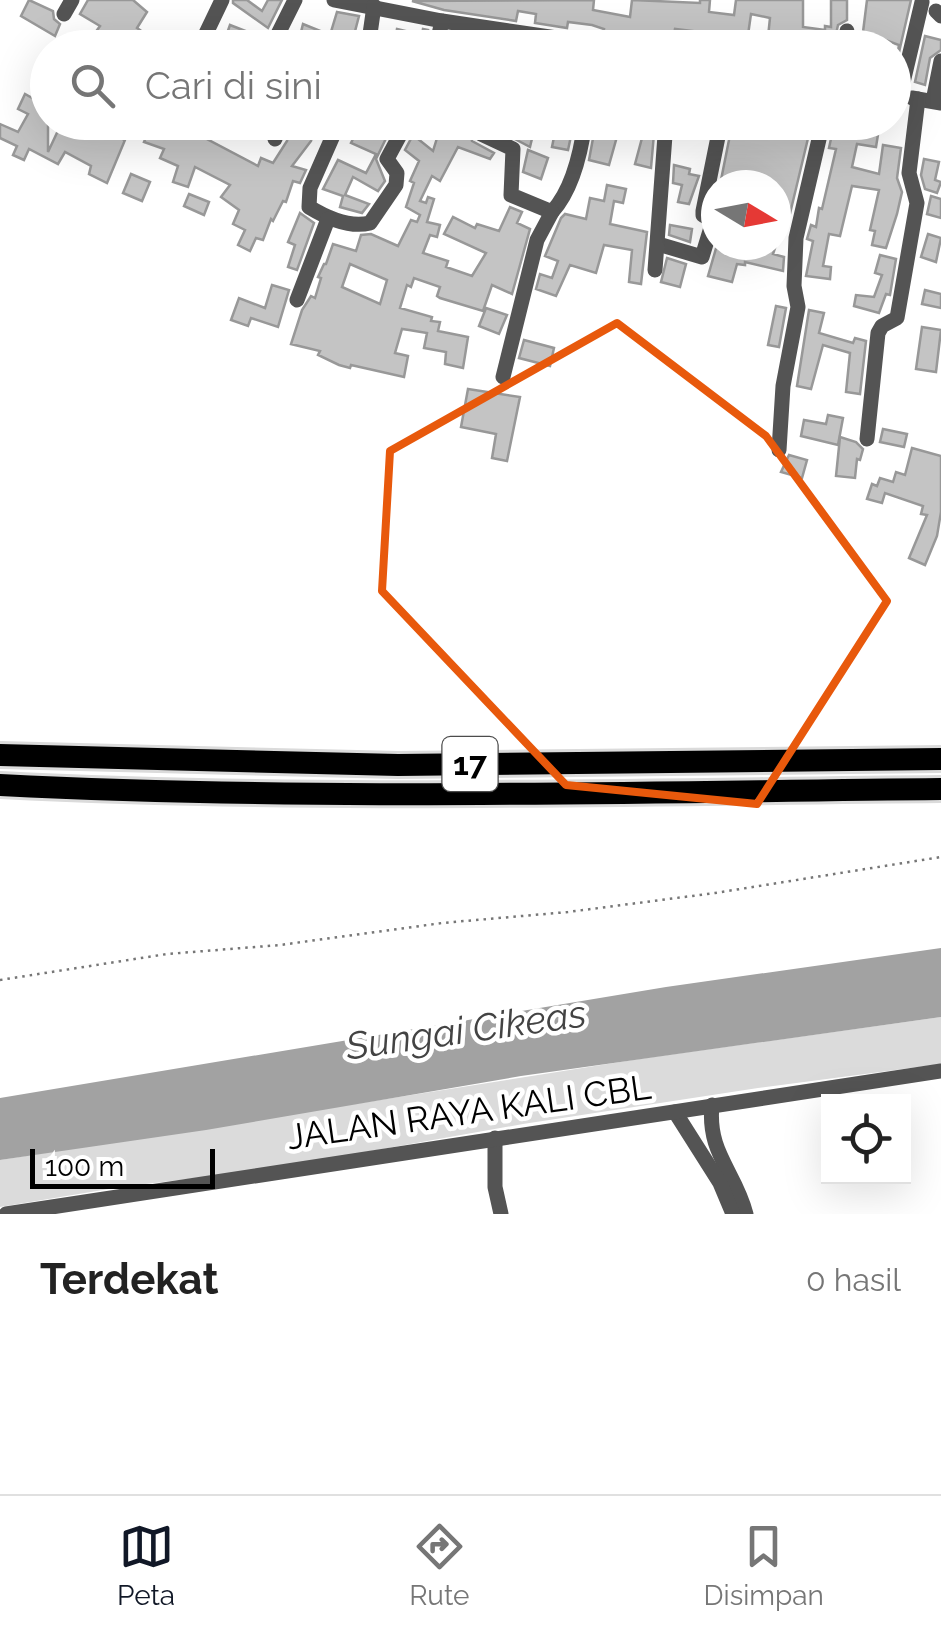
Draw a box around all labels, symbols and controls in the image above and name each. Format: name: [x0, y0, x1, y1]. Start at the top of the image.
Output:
search box: [30, 30, 911, 140]
icon: search: [65, 58, 120, 113]
text: Cari di sini: [145, 63, 322, 108]
north arrow: [701, 170, 791, 260]
road number: 17: [442, 737, 498, 791]
water label: Sungai Cikeas: [342, 990, 589, 1069]
street label: JALAN RAYA KALI CBL: [284, 1066, 653, 1157]
map controls: [821, 1094, 911, 1184]
button: locate: [821, 1094, 911, 1184]
scale bar: [30, 1144, 215, 1188]
text: 100 m: [45, 1150, 124, 1183]
text: Terdekat: [40, 1255, 219, 1304]
text: 0 hasil: [806, 1261, 901, 1298]
tab: Peta: [117, 1519, 175, 1612]
tab: Rute: [409, 1519, 469, 1612]
tab: Disimpan: [704, 1519, 824, 1612]

